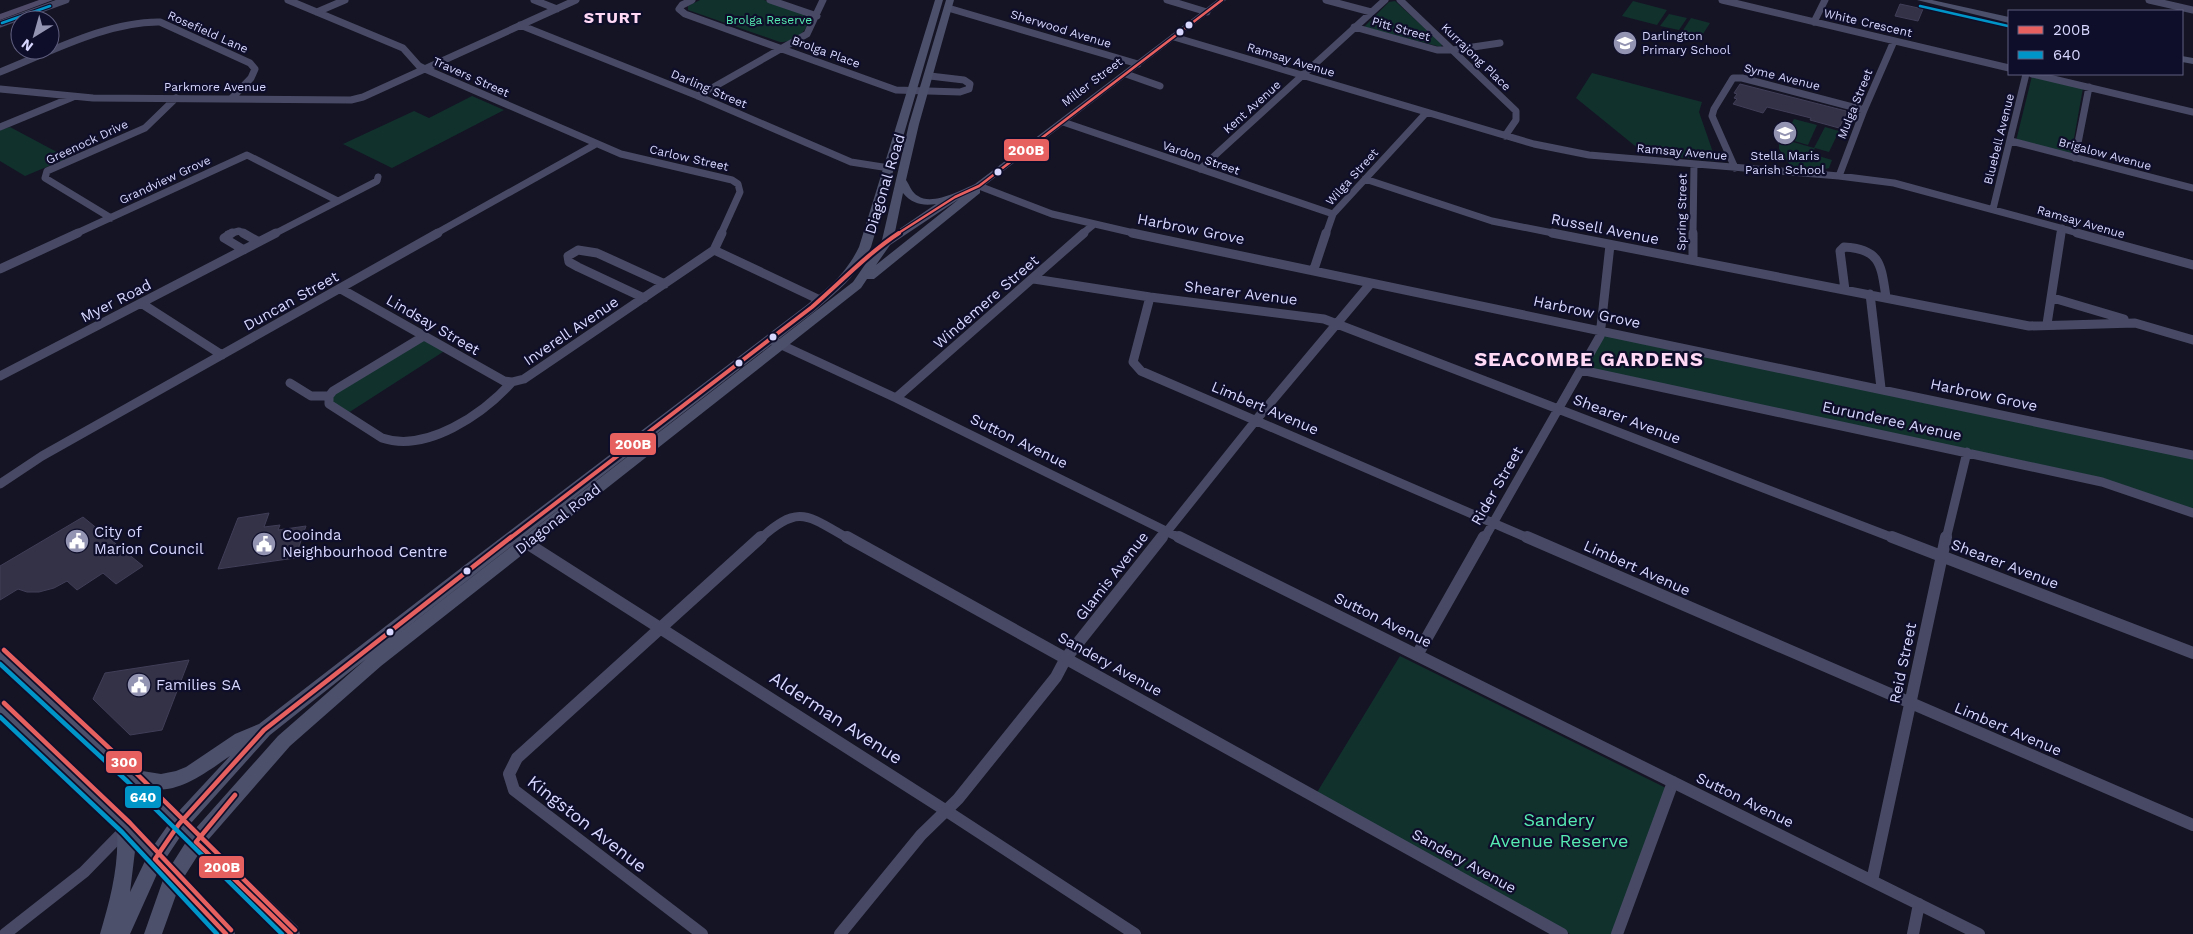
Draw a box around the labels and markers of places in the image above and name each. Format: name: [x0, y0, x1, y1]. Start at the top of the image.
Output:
unlabelled marker: [1184, 20, 1194, 30]
unlabelled marker: [1175, 27, 1185, 37]
place label: Darlington Primary School: [1642, 29, 1731, 57]
school or university icon: Darlington Primary School: [1612, 30, 1638, 56]
school or university icon: Stella Maris Parish School: [1772, 120, 1798, 146]
place label: Stella Maris Parish School: [1745, 149, 1825, 177]
unlabelled marker: [993, 167, 1003, 177]
unlabelled marker: [768, 332, 778, 342]
unlabelled marker: [734, 358, 744, 368]
place label: City of Marion Council: [94, 523, 204, 558]
place label: Cooinda Neighbourhood Centre: [282, 526, 447, 561]
public building icon: City of Marion Council: [64, 528, 90, 554]
public building icon: Cooinda Neighbourhood Centre: [251, 531, 277, 557]
unlabelled marker: [462, 566, 472, 576]
unlabelled marker: [385, 627, 395, 637]
public building icon: Families SA: [126, 672, 152, 698]
place label: Families SA: [156, 676, 241, 694]

